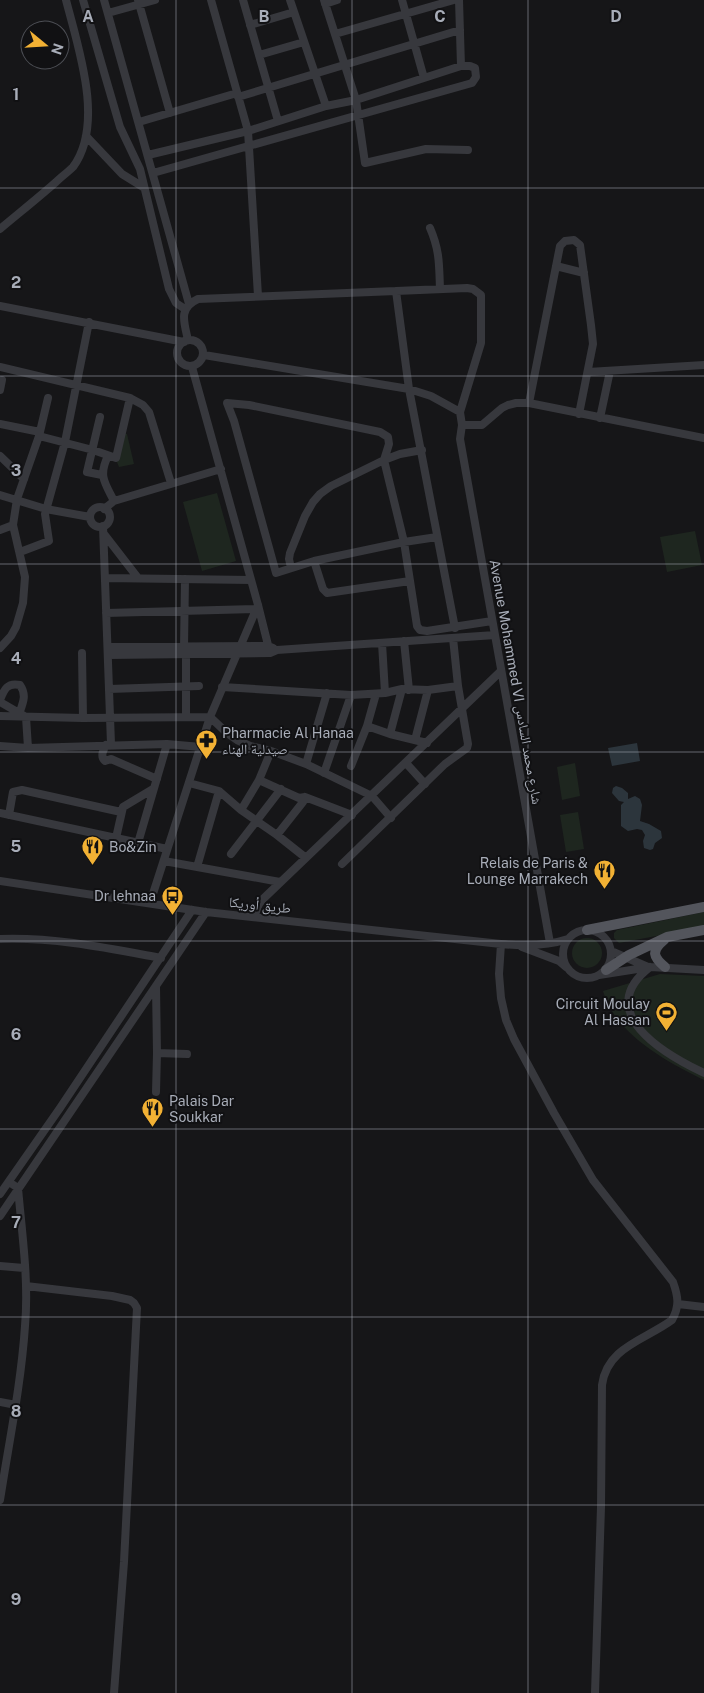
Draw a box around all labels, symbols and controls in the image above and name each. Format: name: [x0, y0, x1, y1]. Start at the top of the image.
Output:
text: A: [82, 7, 94, 26]
text: B: [259, 7, 270, 26]
text: C: [434, 7, 446, 26]
text: D: [610, 7, 622, 26]
north arrow: [20, 20, 70, 70]
text: N: [48, 41, 67, 57]
text: 1: [13, 85, 19, 104]
text: 2: [11, 273, 21, 292]
text: 3: [11, 461, 21, 480]
street label: Avenue Mohammed VI شارع محمد السادس: [485, 558, 545, 806]
text: 4: [11, 649, 22, 668]
place label: Pharmacie Al Hanaa صيدلية الهناء: [222, 725, 354, 757]
pharmacy icon: Pharmacie Al Hanaa صيدلية الهناء: [194, 729, 218, 760]
restaurant icon: Bo&Zin: [81, 835, 105, 866]
text: 5: [11, 837, 22, 856]
place label: Bo&Zin: [109, 839, 157, 855]
place label: Relais de Paris & Lounge Marrakech: [467, 855, 588, 887]
restaurant icon: Relais de Paris & Lounge Marrakech: [592, 859, 616, 890]
bus stop icon: Dr lehnaa: [160, 884, 184, 915]
place label: Dr lehnaa: [94, 888, 156, 904]
street label: طريق أوريكا: [228, 894, 292, 918]
place label: Circuit Moulay Al Hassan: [556, 996, 650, 1028]
sports icon: Circuit Moulay Al Hassan: [654, 1000, 678, 1031]
text: 6: [11, 1025, 21, 1044]
place label: Palais Dar Soukkar: [169, 1093, 234, 1125]
restaurant icon: Palais Dar Soukkar: [141, 1097, 165, 1128]
text: 7: [11, 1213, 21, 1232]
text: 8: [11, 1402, 22, 1421]
text: 9: [11, 1590, 21, 1609]

